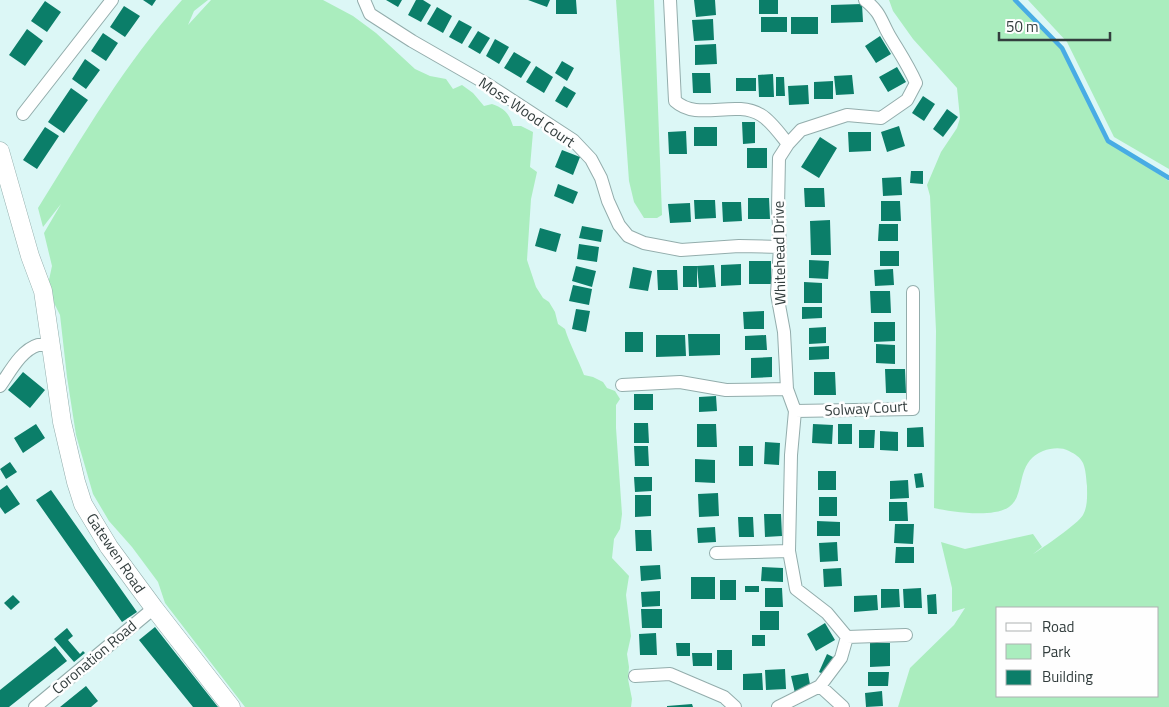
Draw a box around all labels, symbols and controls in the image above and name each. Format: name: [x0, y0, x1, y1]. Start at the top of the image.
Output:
scale bar: [999, 10, 1110, 42]
text: 50 m: [1006, 15, 1039, 38]
street label: Moss Wood Court: [474, 71, 581, 153]
street label: Whitehead Drive: [767, 200, 791, 306]
street label: Solway Court: [824, 394, 909, 422]
street label: Gatewen Road: [81, 508, 151, 598]
legend: [996, 607, 1159, 697]
street label: Coronation Road: [46, 615, 142, 699]
text: Road: [1042, 615, 1074, 638]
text: Park: [1042, 640, 1071, 663]
text: Building: [1042, 665, 1093, 688]

